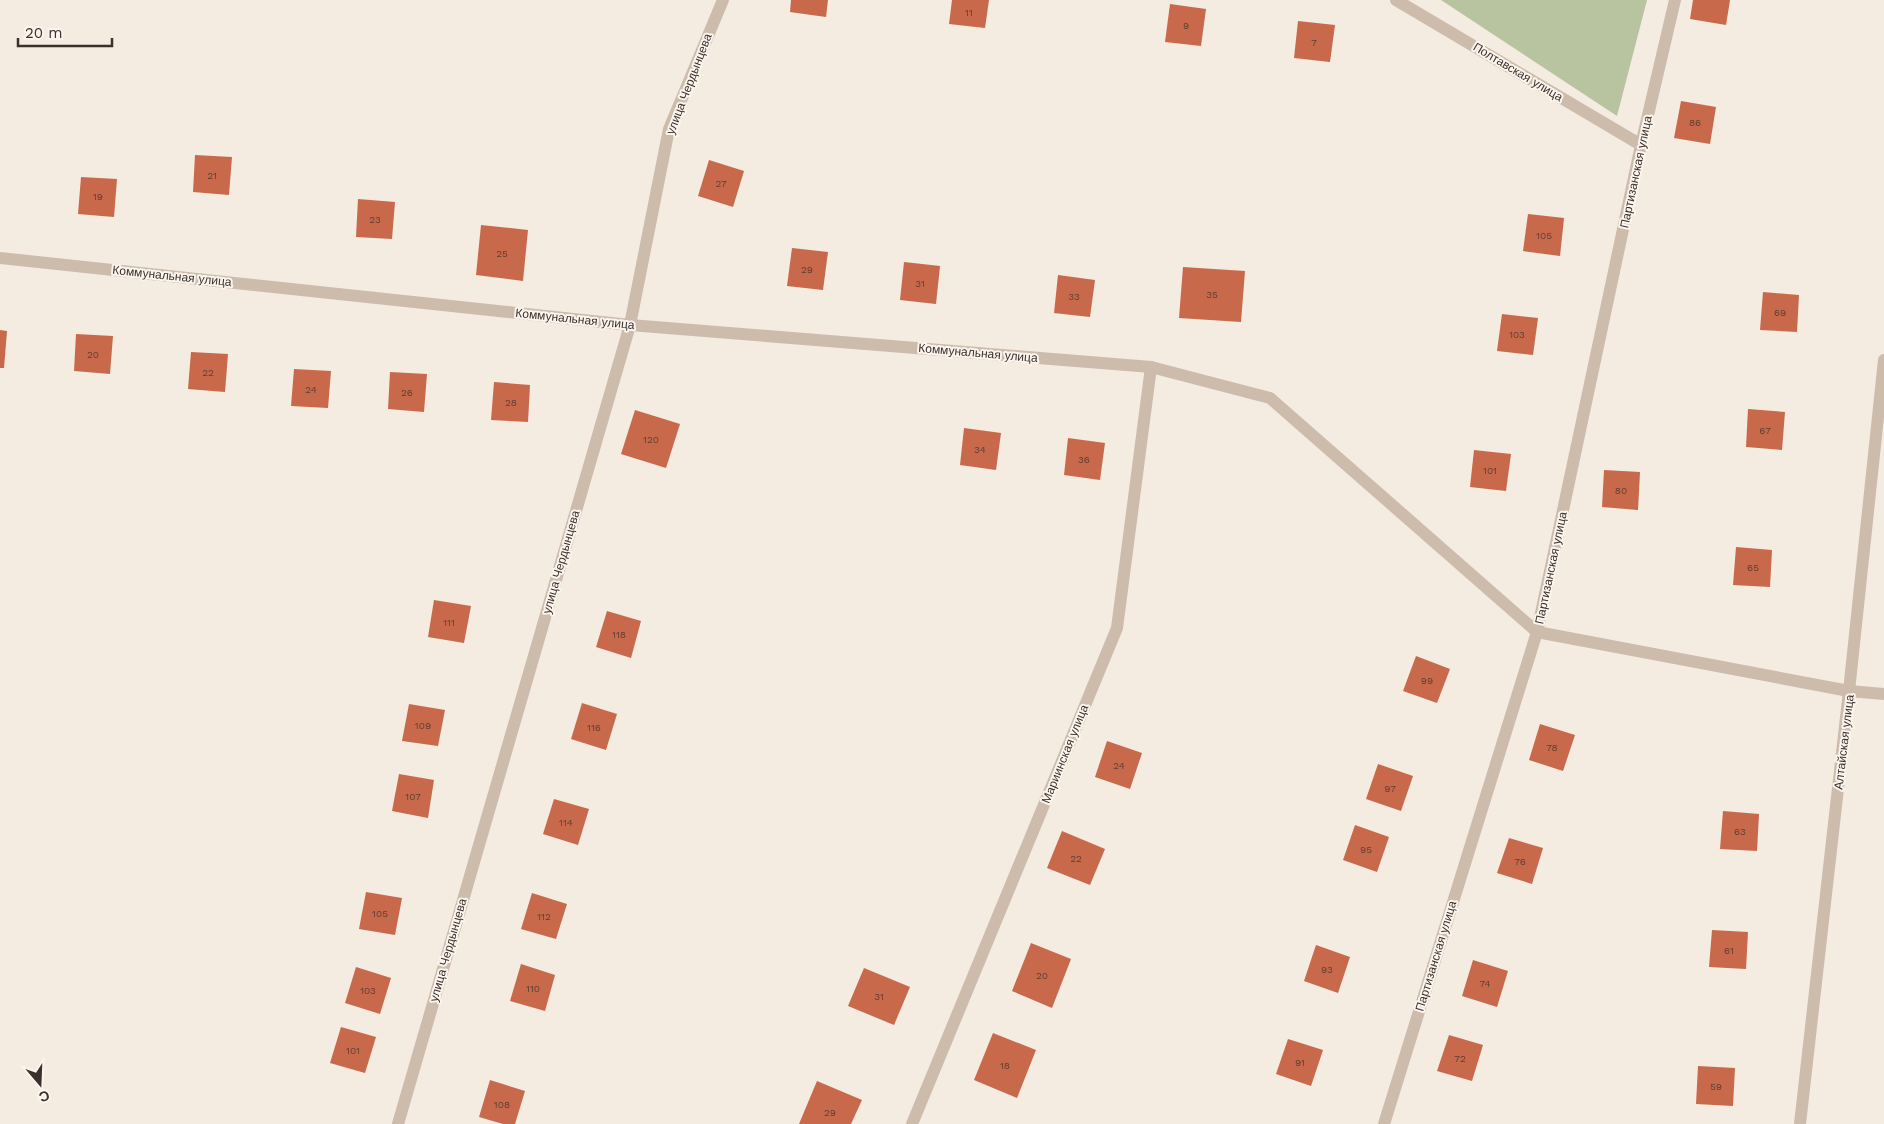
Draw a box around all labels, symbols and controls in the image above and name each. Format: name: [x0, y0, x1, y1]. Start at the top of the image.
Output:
house number: 11: [965, 7, 973, 18]
scale bar: [18, 15, 111, 47]
house number: 9: [1183, 20, 1189, 31]
text: 20 m: [25, 24, 63, 42]
street label: улица Чердынцева: [663, 31, 715, 136]
house number: 7: [1311, 37, 1317, 48]
street label: Полтавская улица: [1471, 40, 1566, 104]
street label: Партизанская улица: [1617, 114, 1655, 229]
house number: 86: [1689, 117, 1701, 128]
house number: 21: [207, 170, 217, 181]
house number: 27: [715, 178, 727, 189]
house number: 19: [93, 191, 103, 202]
house number: 23: [369, 214, 381, 225]
house number: 105: [1536, 230, 1552, 241]
house number: 25: [496, 248, 508, 259]
street label: Коммунальная улица: [112, 263, 233, 289]
house number: 29: [801, 264, 813, 275]
house number: 31: [915, 278, 925, 289]
house number: 35: [1206, 289, 1218, 300]
house number: 33: [1068, 291, 1080, 302]
street label: Коммунальная улица: [515, 306, 636, 332]
house number: 69: [1774, 307, 1786, 318]
house number: 103: [1509, 329, 1525, 340]
street label: Коммунальная улица: [918, 341, 1039, 365]
house number: 20: [87, 349, 99, 360]
house number: 22: [202, 367, 214, 378]
house number: 24: [305, 384, 317, 395]
house number: 26: [401, 387, 413, 398]
house number: 28: [505, 397, 517, 408]
house number: 67: [1759, 425, 1771, 436]
house number: 120: [643, 434, 659, 445]
house number: 34: [974, 444, 986, 455]
house number: 36: [1078, 454, 1090, 465]
house number: 101: [1483, 465, 1497, 476]
house number: 80: [1615, 485, 1627, 496]
street label: улица Чердынцева: [540, 508, 583, 615]
street label: Партизанская улица: [1532, 510, 1570, 625]
house number: 65: [1747, 562, 1759, 573]
house number: 111: [443, 617, 455, 628]
house number: 118: [612, 629, 626, 640]
house number: 99: [1421, 675, 1433, 686]
street label: Алтайская улица: [1831, 693, 1857, 790]
street label: Мариинская улица: [1039, 702, 1091, 805]
house number: 109: [415, 720, 431, 731]
house number: 116: [587, 722, 601, 733]
house number: 78: [1546, 742, 1558, 753]
house number: 24: [1113, 760, 1125, 771]
house number: 97: [1384, 783, 1396, 794]
house number: 107: [405, 791, 421, 802]
house number: 114: [559, 817, 573, 828]
house number: 63: [1734, 826, 1746, 837]
house number: 95: [1360, 844, 1372, 855]
house number: 22: [1070, 853, 1082, 864]
house number: 76: [1514, 856, 1526, 867]
street label: улица Чердынцева: [427, 896, 470, 1003]
street label: Партизанская улица: [1413, 899, 1460, 1013]
house number: 105: [372, 908, 388, 919]
house number: 112: [537, 911, 551, 922]
house number: 61: [1724, 945, 1734, 956]
house number: 93: [1321, 964, 1333, 975]
house number: 20: [1036, 970, 1048, 981]
house number: 74: [1479, 978, 1491, 989]
house number: 110: [526, 983, 540, 994]
house number: 103: [360, 985, 376, 996]
house number: 31: [874, 991, 884, 1002]
house number: 101: [346, 1045, 360, 1056]
house number: 72: [1454, 1053, 1466, 1064]
house number: 91: [1295, 1057, 1305, 1068]
north arrow: [15, 1059, 65, 1109]
house number: 18: [1000, 1060, 1010, 1071]
house number: 59: [1710, 1081, 1722, 1092]
text: С: [37, 1087, 52, 1106]
house number: 108: [494, 1099, 510, 1110]
house number: 29: [824, 1107, 836, 1118]

